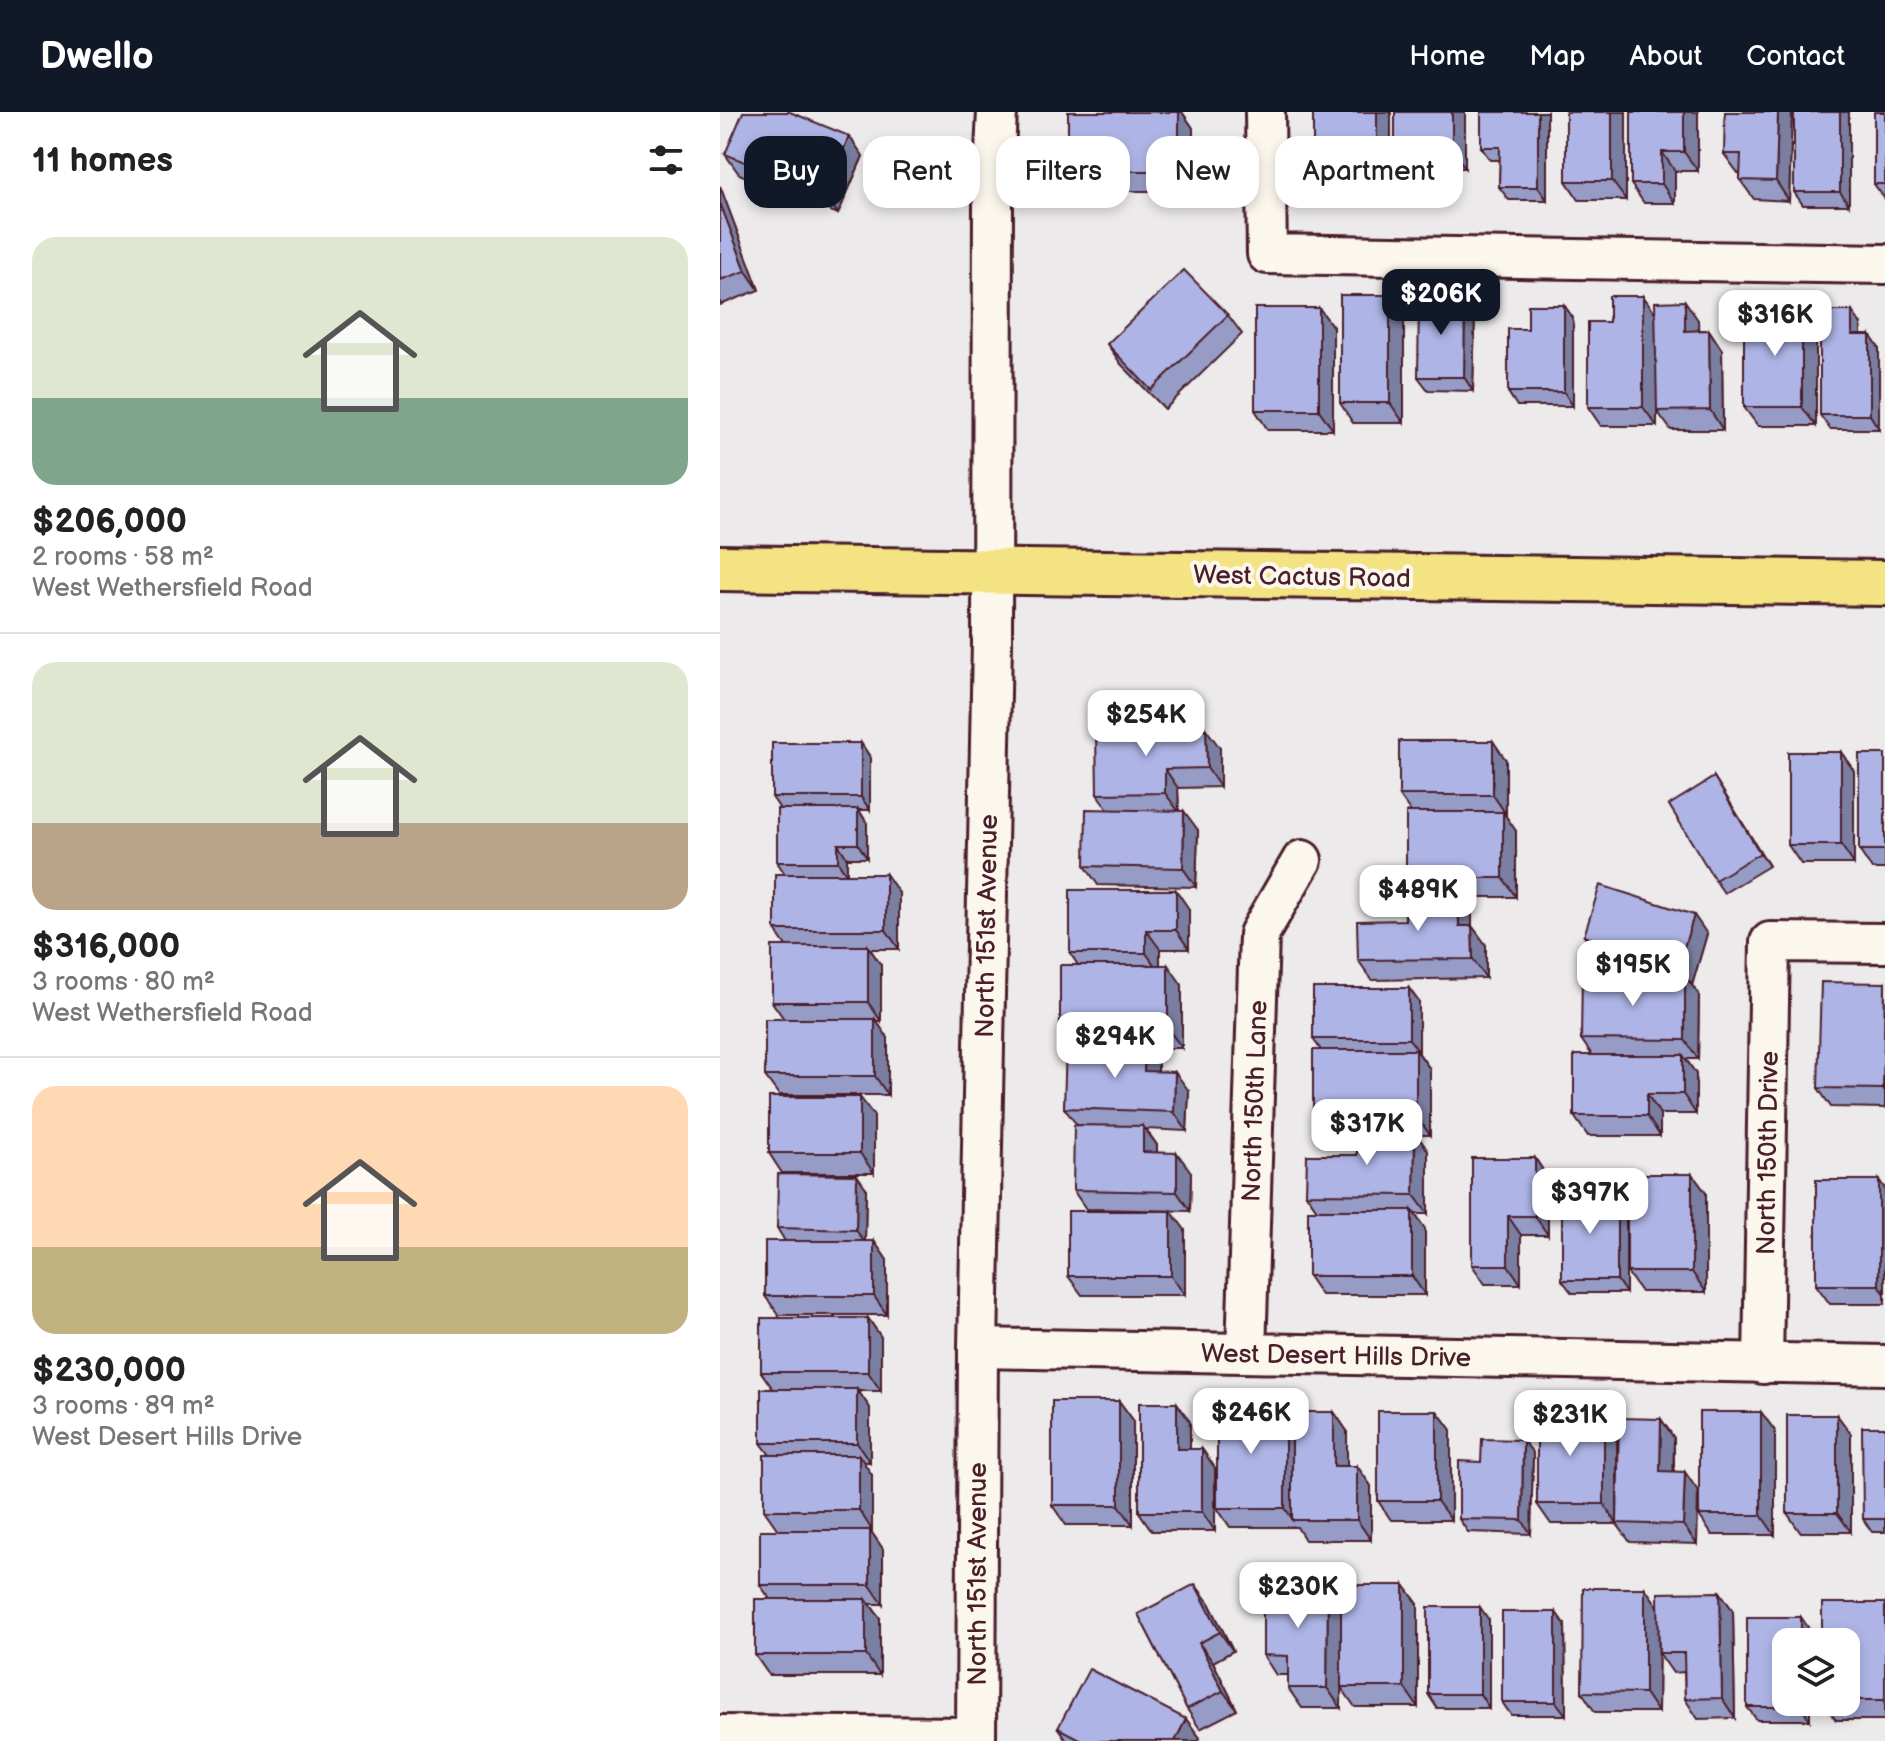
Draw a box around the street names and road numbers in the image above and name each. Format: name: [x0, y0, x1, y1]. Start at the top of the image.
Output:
street label: West Cactus Road: [1193, 560, 1411, 595]
street label: North 151st Avenue: [970, 814, 1005, 1038]
street label: North 150th Lane: [1236, 1000, 1275, 1203]
street label: North 150th Drive: [1751, 1051, 1786, 1255]
street label: West Desert Hills Drive: [1201, 1339, 1471, 1374]
street label: North 151st Avenue: [963, 1462, 994, 1686]

